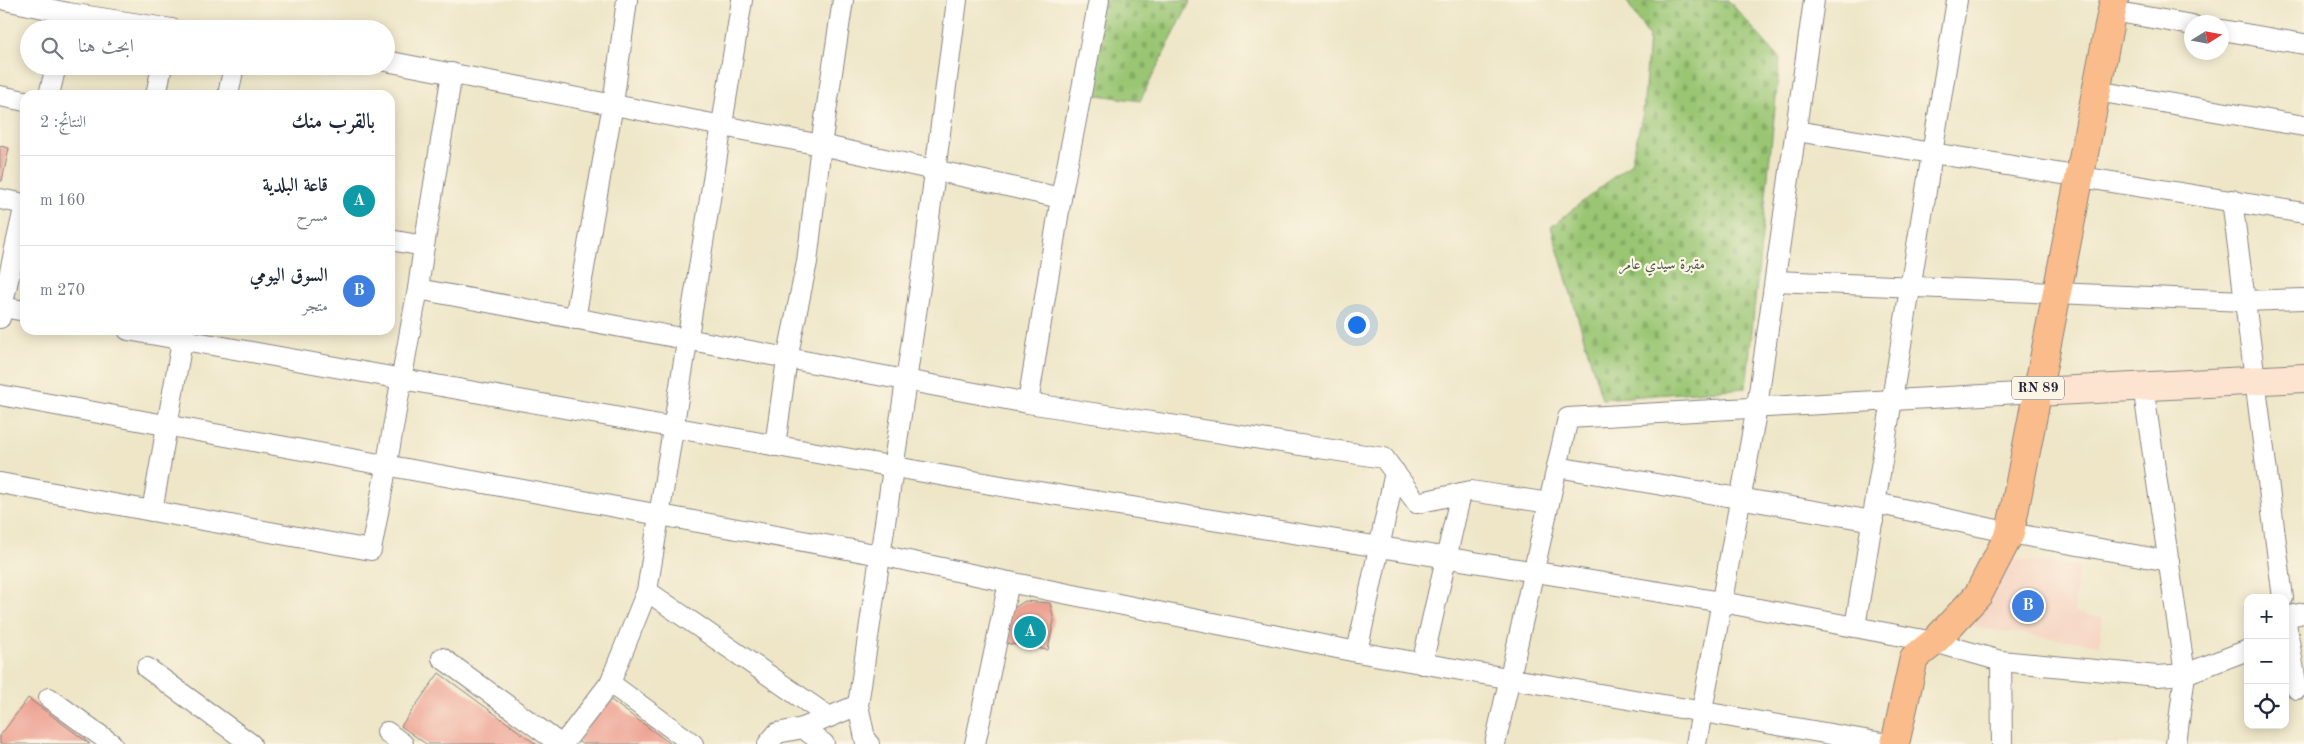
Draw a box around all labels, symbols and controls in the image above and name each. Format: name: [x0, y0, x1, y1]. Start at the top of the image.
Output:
north arrow: [2184, 15, 2229, 60]
search box: [20, 20, 395, 75]
icon: search: [38, 34, 66, 62]
text: ابحث هنا: [78, 38, 134, 57]
text: بالقرب منك: [292, 112, 375, 133]
text: النتائج: 2: [40, 115, 86, 131]
text: قاعة البلدية: [262, 177, 328, 196]
text: 160 m: [40, 193, 85, 209]
text: A: [353, 193, 365, 209]
text: مسرح: [296, 209, 328, 225]
park label: مقبرة سيدي عامر: [1619, 258, 1705, 276]
text: السوق اليومي: [250, 267, 328, 286]
text: 270 m: [40, 283, 85, 299]
text: B: [353, 283, 365, 299]
text: متجر: [303, 299, 328, 315]
your location: [1344, 312, 1370, 338]
road number: RN 89: [2012, 376, 2064, 399]
pin: B: [2012, 587, 2044, 625]
map controls: [2244, 594, 2289, 729]
button: +: [2244, 594, 2289, 639]
pin: A: [1014, 613, 1046, 651]
button: −: [2244, 639, 2289, 684]
button: locate: [2244, 684, 2289, 729]

